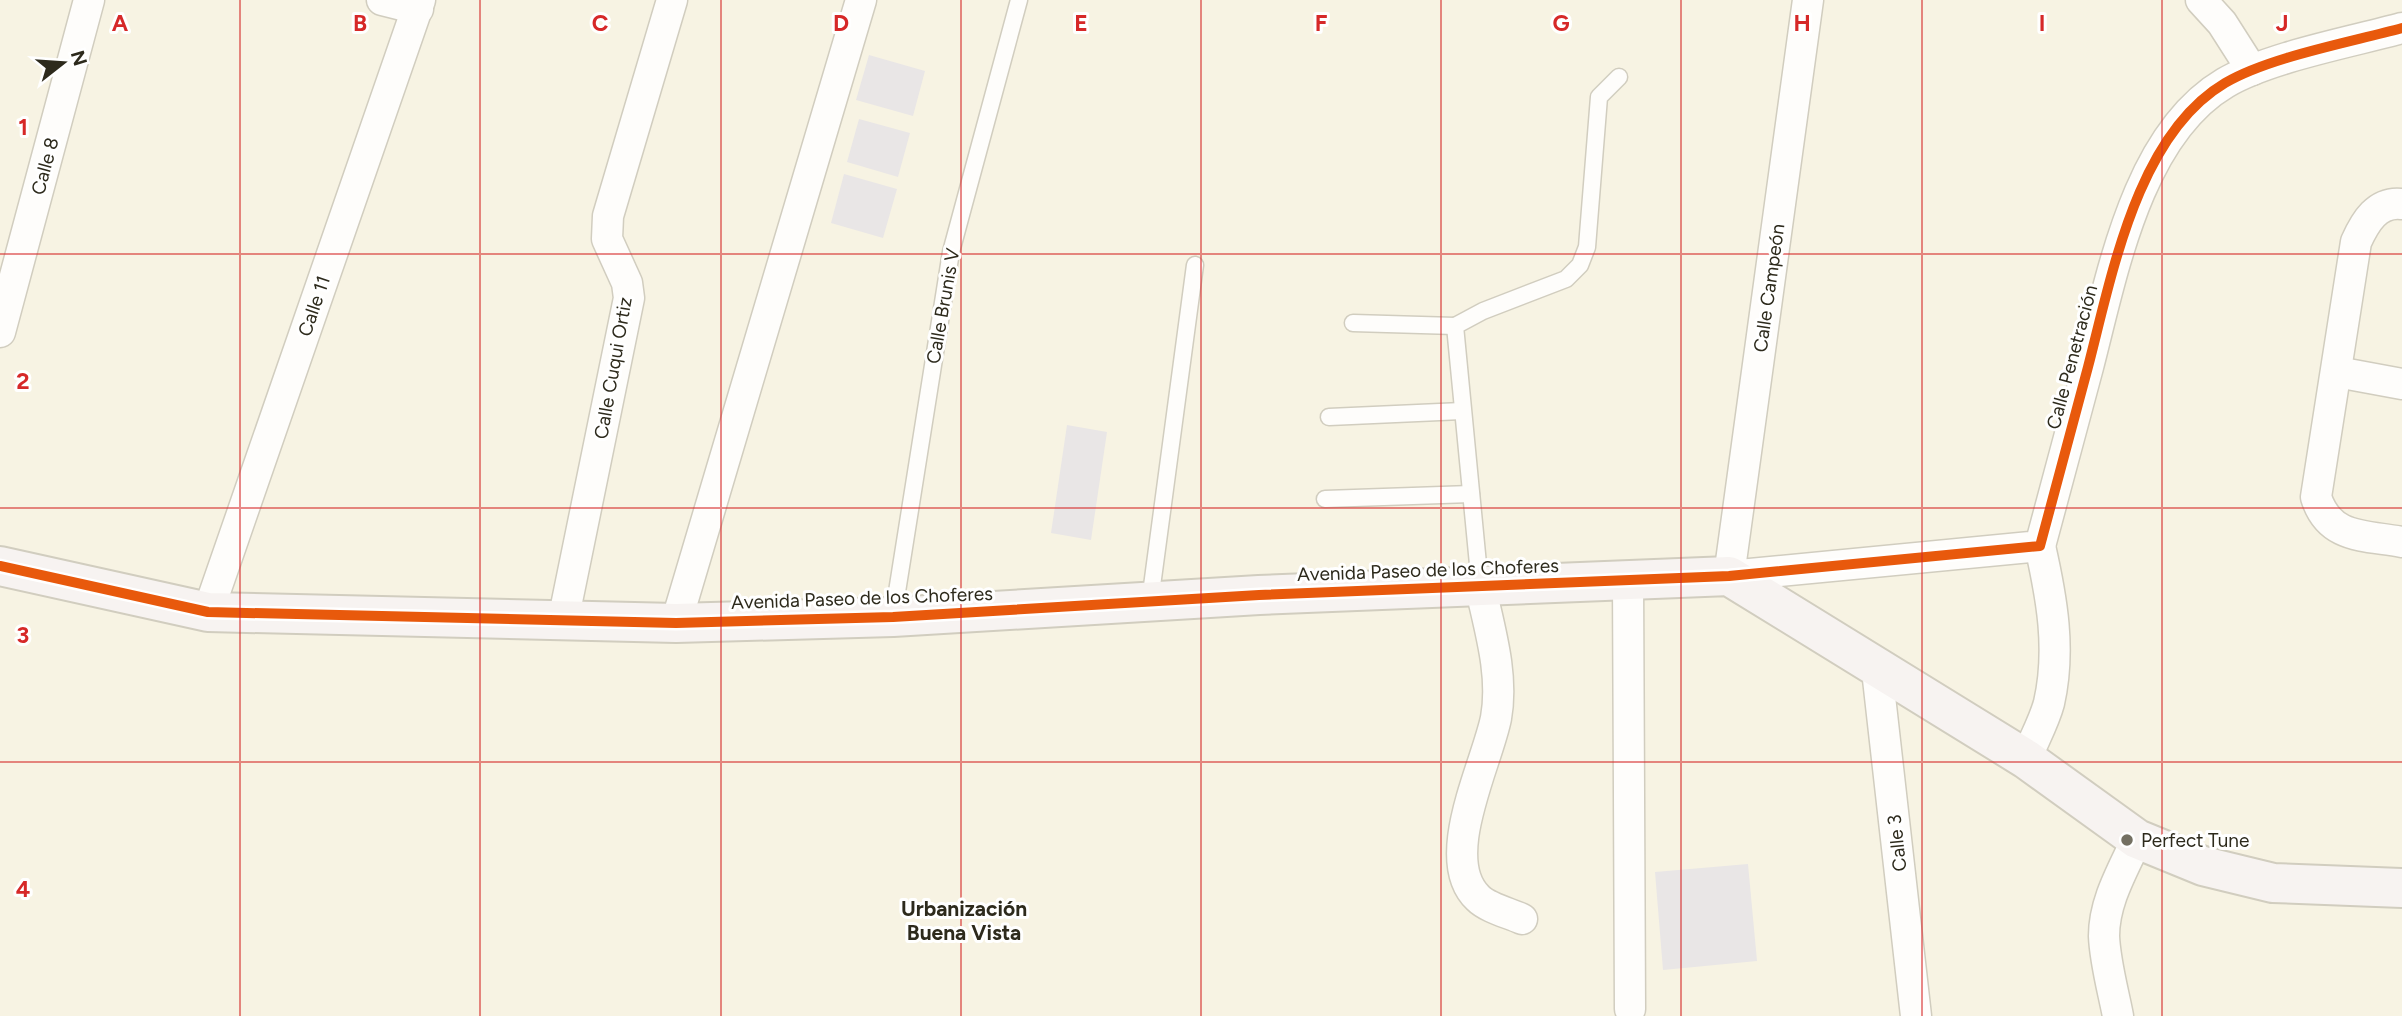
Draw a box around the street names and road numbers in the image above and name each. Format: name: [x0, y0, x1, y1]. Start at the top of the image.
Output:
street label: Calle 8: [26, 135, 64, 197]
street label: Calle Campeón: [1749, 222, 1789, 354]
street label: Calle Brunis V: [922, 246, 964, 366]
street label: Calle 11: [293, 273, 335, 339]
street label: Calle Penetración: [2042, 282, 2102, 432]
street label: Calle Cuqui Ortiz: [589, 295, 637, 441]
street label: Avenida Paseo de los Choferes: [1297, 554, 1559, 586]
street label: Avenida Paseo de los Choferes: [731, 582, 993, 614]
street label: Calle 3: [1883, 813, 1911, 873]

